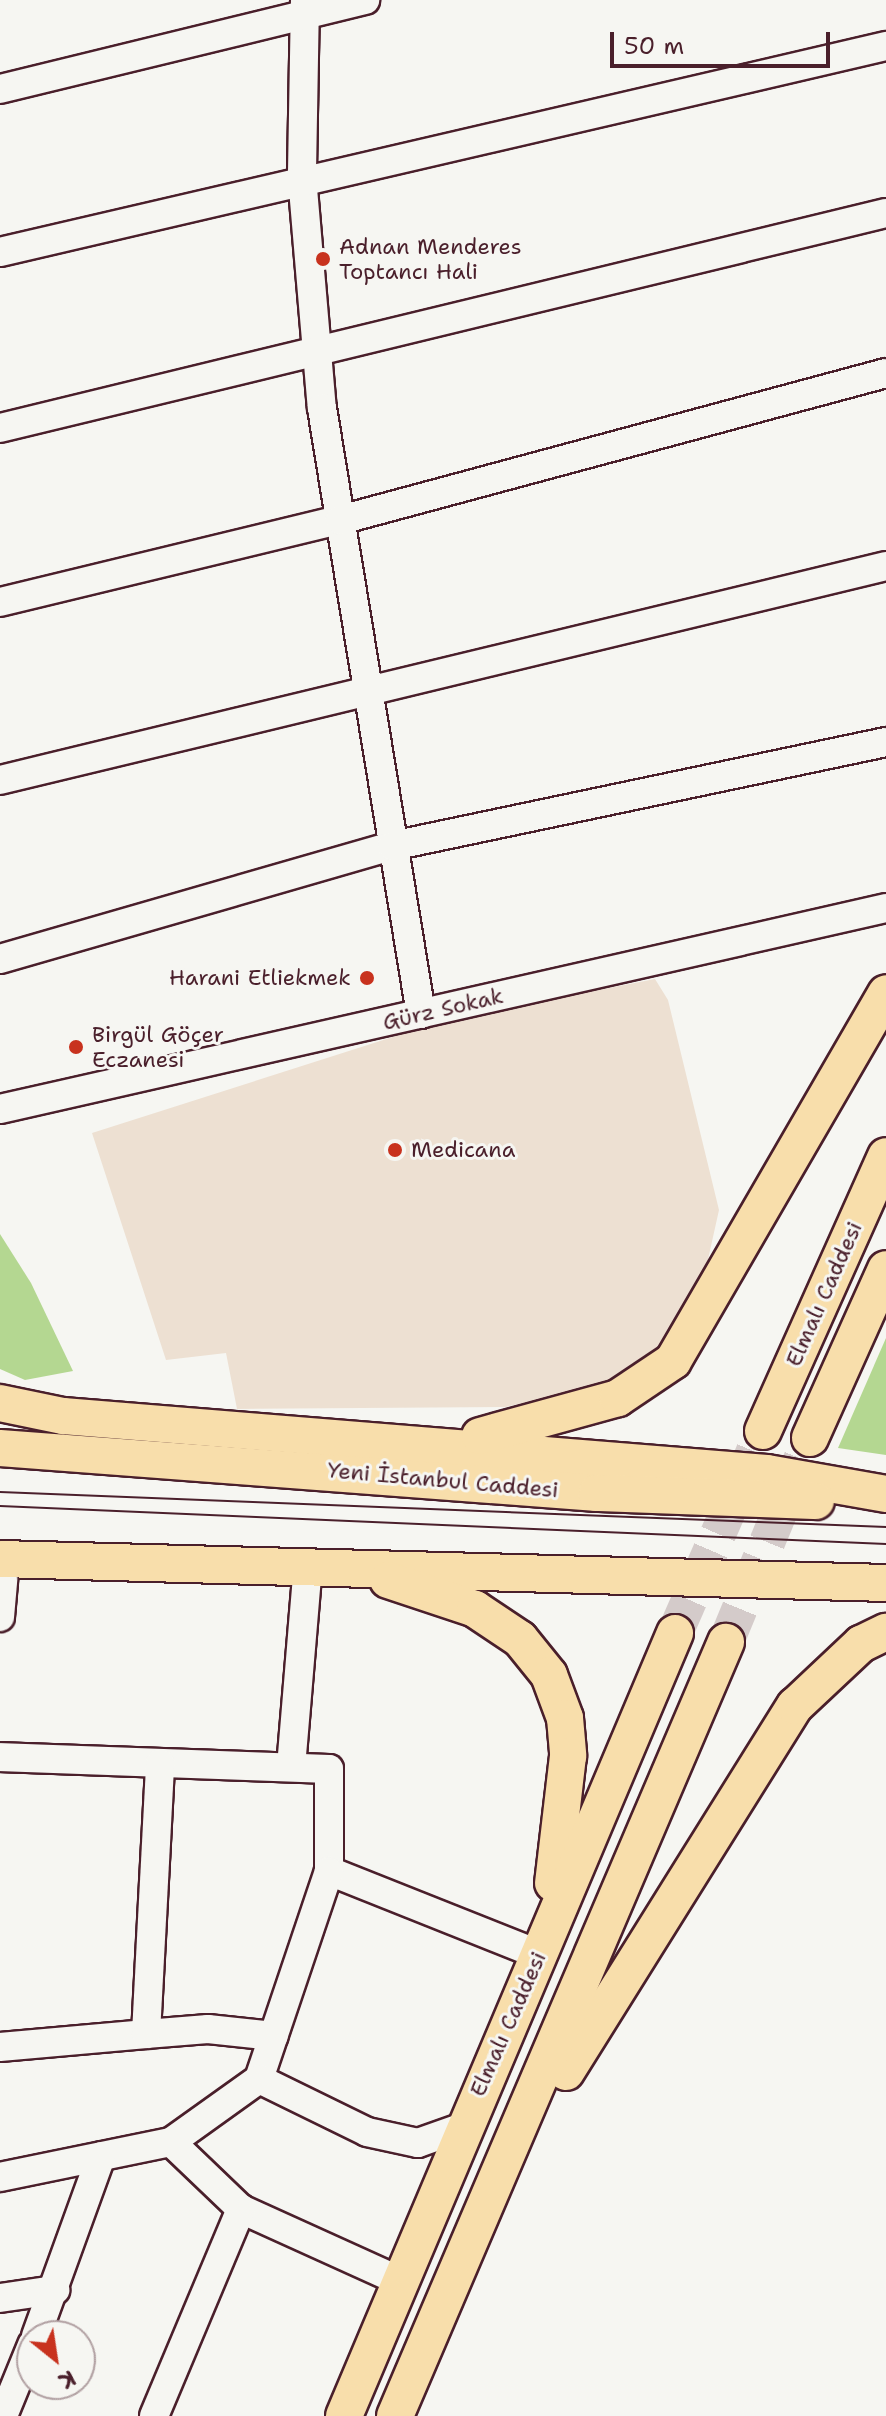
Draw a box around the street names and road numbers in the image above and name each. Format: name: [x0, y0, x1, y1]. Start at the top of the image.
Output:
street label: Gürz Sokak: [380, 982, 506, 1036]
street label: Elmalı Caddesi: [780, 1217, 868, 1371]
street label: Yeni İstanbul Caddesi: [326, 1457, 560, 1503]
street label: Elmalı Caddesi: [464, 1947, 552, 2101]

